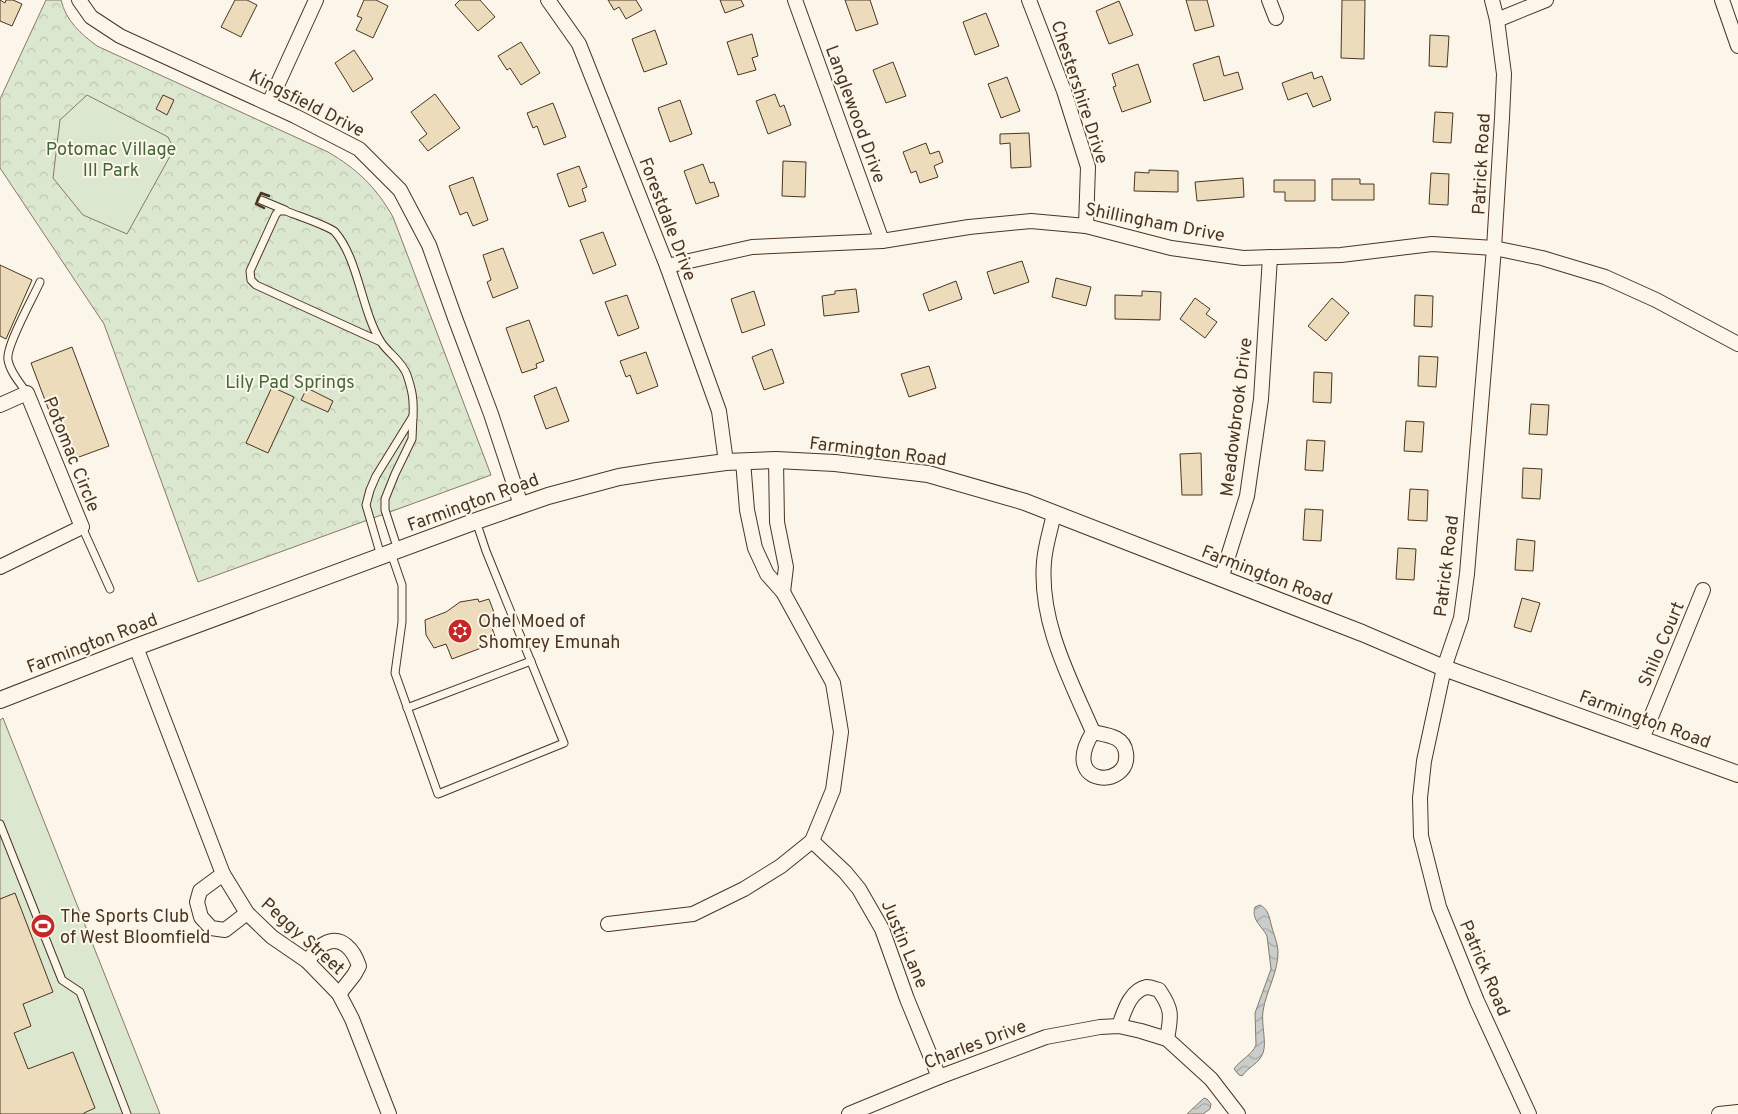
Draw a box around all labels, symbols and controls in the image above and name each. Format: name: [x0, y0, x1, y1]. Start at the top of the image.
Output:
street label: Chestershire Drive: [1045, 18, 1113, 167]
street label: Langlewood Drive: [819, 43, 890, 187]
street label: Kingsfield Drive: [244, 65, 368, 143]
street label: Patrick Road: [1468, 112, 1497, 216]
park label: Potomac Village III Park: [46, 139, 176, 183]
street label: Forestdale Drive: [632, 155, 701, 285]
street label: Shillingham Drive: [1083, 199, 1227, 248]
street label: Meadowbrook Drive: [1216, 336, 1259, 498]
park label: Lily Pad Springs: [225, 372, 355, 395]
street label: Potomac Circle: [37, 394, 104, 516]
street label: Farmington Road: [808, 433, 948, 472]
street label: Farmington Road: [405, 469, 542, 538]
street label: Patrick Road: [1430, 514, 1465, 618]
street label: Farmington Road: [1198, 541, 1335, 612]
street label: Shilo Court: [1634, 598, 1691, 691]
street label: Farmington Road: [24, 609, 161, 680]
place label: Ohel Moed of Shomrey Emunah: [478, 611, 620, 655]
synagogue icon: Ohel Moed of Shomrey Emunah: [447, 618, 473, 644]
street label: Farmington Road: [1576, 686, 1713, 755]
street label: Peggy Street: [255, 893, 349, 981]
street label: Justin Lane: [875, 897, 932, 992]
place label: The Sports Club of West Bloomfield: [60, 906, 210, 950]
sports icon: The Sports Club of West Bloomfield: [30, 913, 56, 939]
street label: Patrick Road: [1453, 917, 1514, 1020]
street label: Charles Drive: [921, 1015, 1030, 1075]

